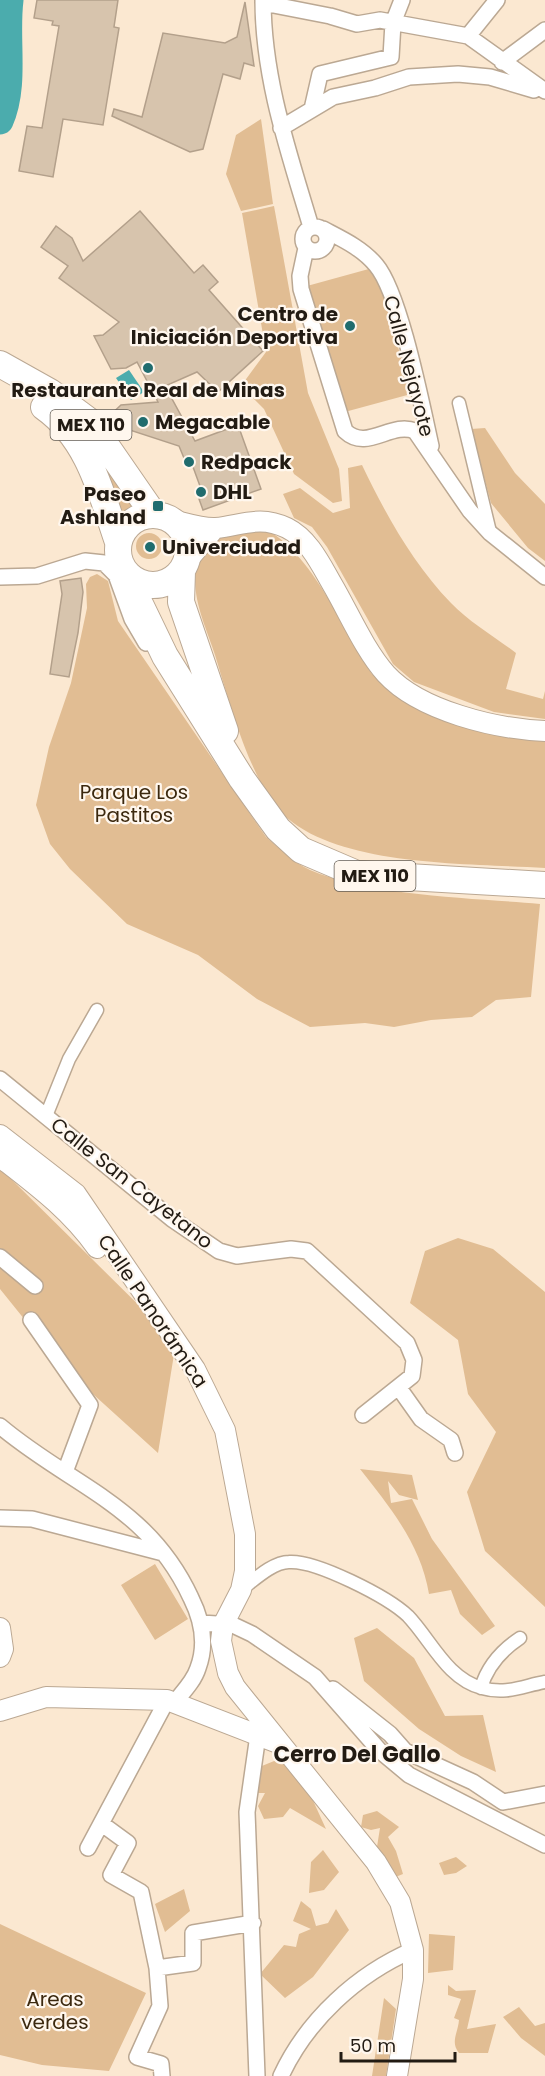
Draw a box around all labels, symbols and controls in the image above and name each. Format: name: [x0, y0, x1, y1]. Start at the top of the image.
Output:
street label: Calle Nejayote: [377, 292, 441, 440]
place label: Centro de Iniciación Deportiva: [131, 300, 338, 351]
marker: Centro de Iniciación Deportiva: [343, 319, 357, 333]
marker: Restaurante Real de Minas: [141, 361, 155, 375]
place label: Restaurante Real de Minas: [11, 376, 285, 404]
place label: Megacable: [155, 408, 270, 436]
road number: MEX 110: [50, 410, 132, 440]
marker: Megacable: [136, 415, 150, 429]
place label: Redpack: [201, 448, 292, 476]
marker: Redpack: [182, 455, 196, 469]
place label: DHL: [213, 478, 252, 506]
place label: Paseo Ashland: [60, 480, 146, 531]
marker: DHL: [194, 485, 208, 499]
marker: Paseo Ashland: [151, 499, 165, 513]
place label: Univerciudad: [162, 533, 301, 561]
marker: Univerciudad: [143, 540, 157, 554]
park label: Parque Los Pastitos: [80, 778, 188, 829]
road number: MEX 110: [334, 861, 416, 891]
street label: Calle San Cayetano: [45, 1111, 219, 1255]
street label: Calle Panorámica: [91, 1229, 215, 1393]
district label: Cerro Del Gallo: [273, 1739, 441, 1770]
park label: Areas verdes: [21, 1985, 89, 2036]
scale bar: [341, 2025, 455, 2063]
text: 50 m: [350, 2033, 396, 2058]

